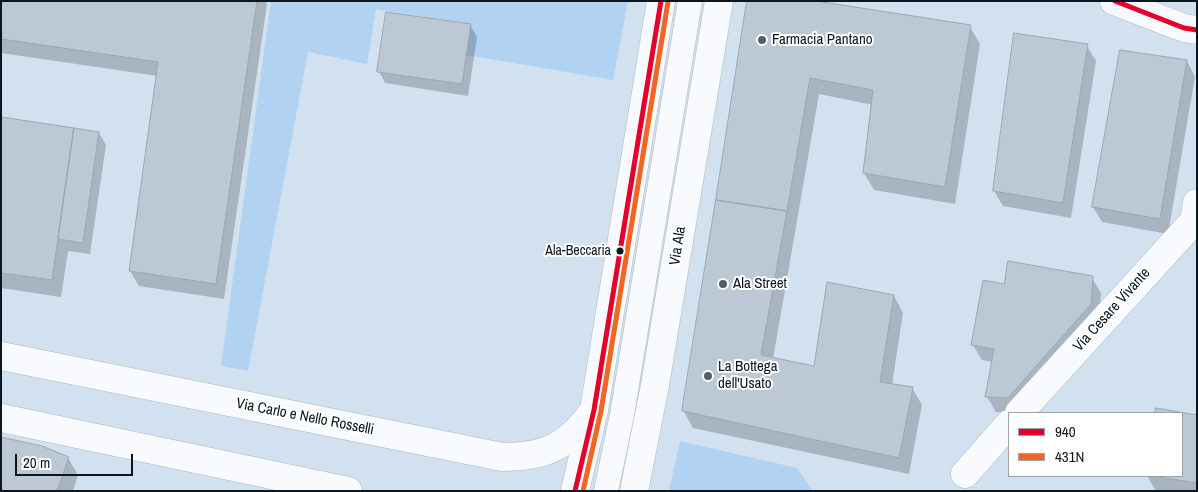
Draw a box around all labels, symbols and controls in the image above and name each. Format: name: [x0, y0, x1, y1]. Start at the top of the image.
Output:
place label: Farmacia Pantano: [772, 31, 873, 49]
marker: Farmacia Pantano: [756, 34, 768, 46]
street label: Via Ala: [666, 225, 690, 267]
place label: Ala-Beccaria: [545, 243, 611, 259]
marker: Ala-Beccaria: [615, 246, 625, 256]
street label: Via Cesare Vivante: [1070, 265, 1154, 355]
place label: Ala Street: [733, 275, 787, 293]
marker: Ala Street: [717, 278, 729, 290]
place label: La Bottega dell'Usato: [718, 358, 778, 393]
marker: La Bottega dell'Usato: [702, 370, 714, 382]
street label: Via Carlo e Nello Rosselli: [235, 395, 375, 439]
legend: [1008, 412, 1183, 477]
text: 940: [1055, 421, 1076, 442]
scale bar: [18, 444, 135, 476]
text: 431N: [1055, 446, 1084, 467]
text: 20 m: [23, 452, 50, 473]

